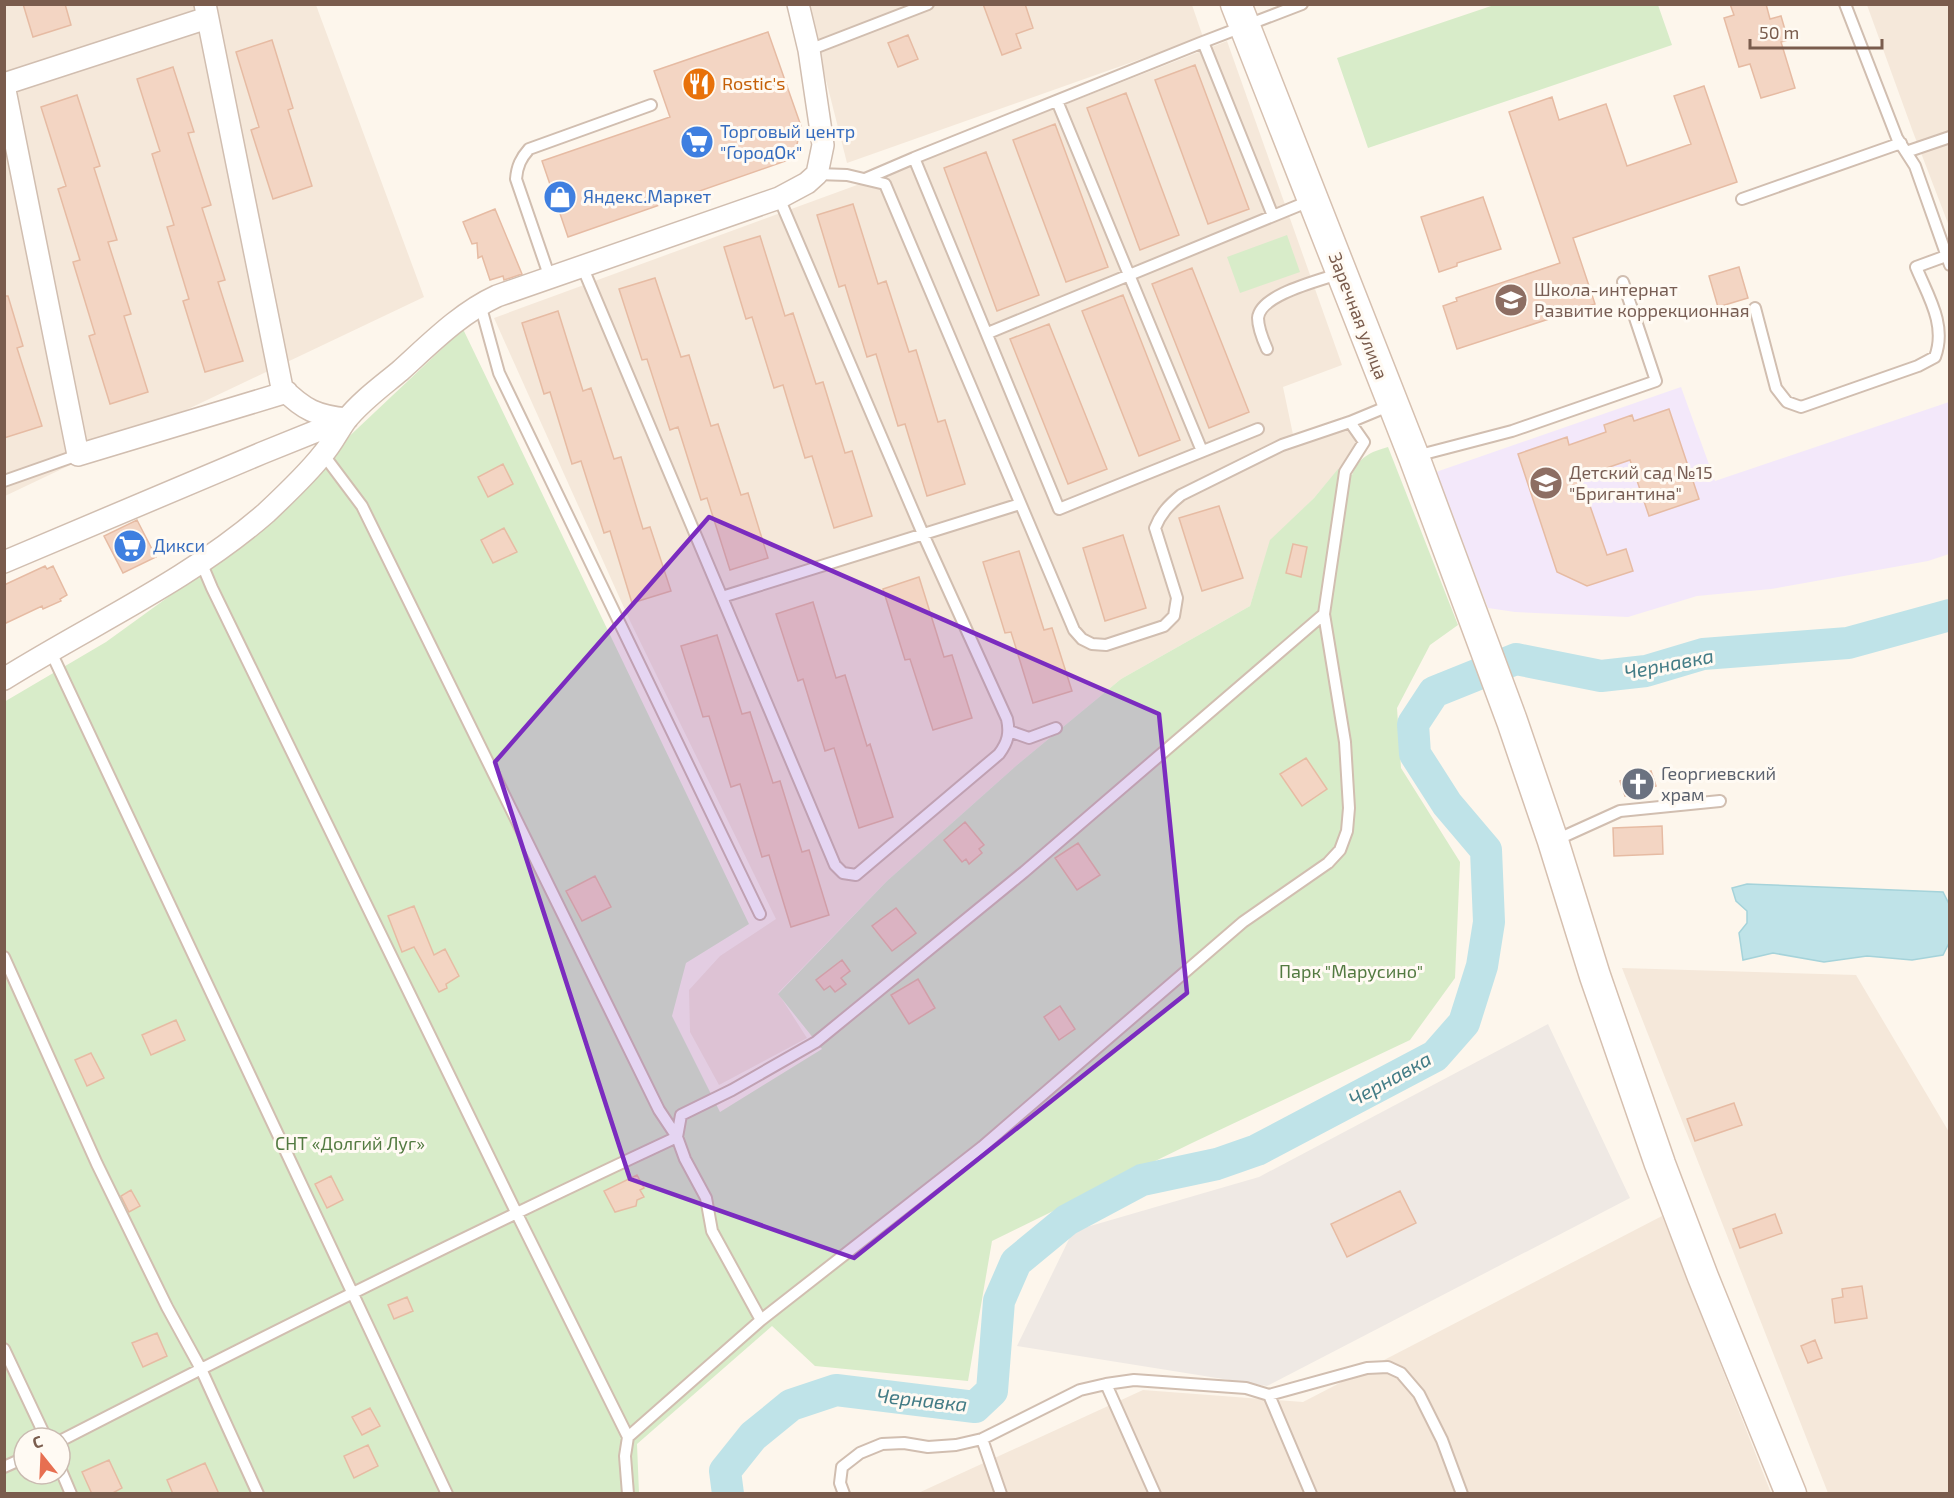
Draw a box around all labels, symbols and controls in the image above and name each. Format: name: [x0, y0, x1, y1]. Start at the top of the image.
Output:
scale bar: [1750, 12, 1882, 50]
text: 50 m: [1759, 21, 1799, 43]
restaurant icon: Rostic's: [681, 66, 717, 102]
place label: Rostic's: [722, 72, 785, 94]
place label: Торговый центр "ГородОк": [720, 120, 855, 163]
supermarket icon: Торговый центр "ГородОк": [679, 124, 715, 160]
shop icon: Яндекс.Маркет: [542, 179, 578, 215]
place label: Яндекс.Маркет: [583, 185, 711, 207]
street label: Заречная улица: [1325, 249, 1393, 382]
place label: Школа-интернат Развитие коррекционная: [1534, 278, 1750, 321]
school or university icon: Школа-интернат Развитие коррекционная: [1493, 282, 1529, 318]
place label: Детский сад №15 "Бригантина": [1569, 461, 1713, 504]
school or university icon: Детский сад №15 "Бригантина": [1528, 465, 1564, 501]
supermarket icon: Дикси: [112, 528, 148, 564]
place label: Дикси: [153, 534, 205, 556]
water label: Чернавка: [1622, 643, 1716, 683]
place label: Георгиевский храм: [1661, 762, 1776, 805]
church icon: Георгиевский храм: [1620, 766, 1656, 802]
park label: Парк "Марусино": [1279, 960, 1423, 982]
water label: Чернавка: [1344, 1046, 1435, 1111]
park label: СНТ «Долгий Луг»: [275, 1132, 425, 1154]
water label: Чернавка: [876, 1382, 969, 1416]
north arrow: [12, 1426, 72, 1486]
text: С: [30, 1431, 45, 1452]

